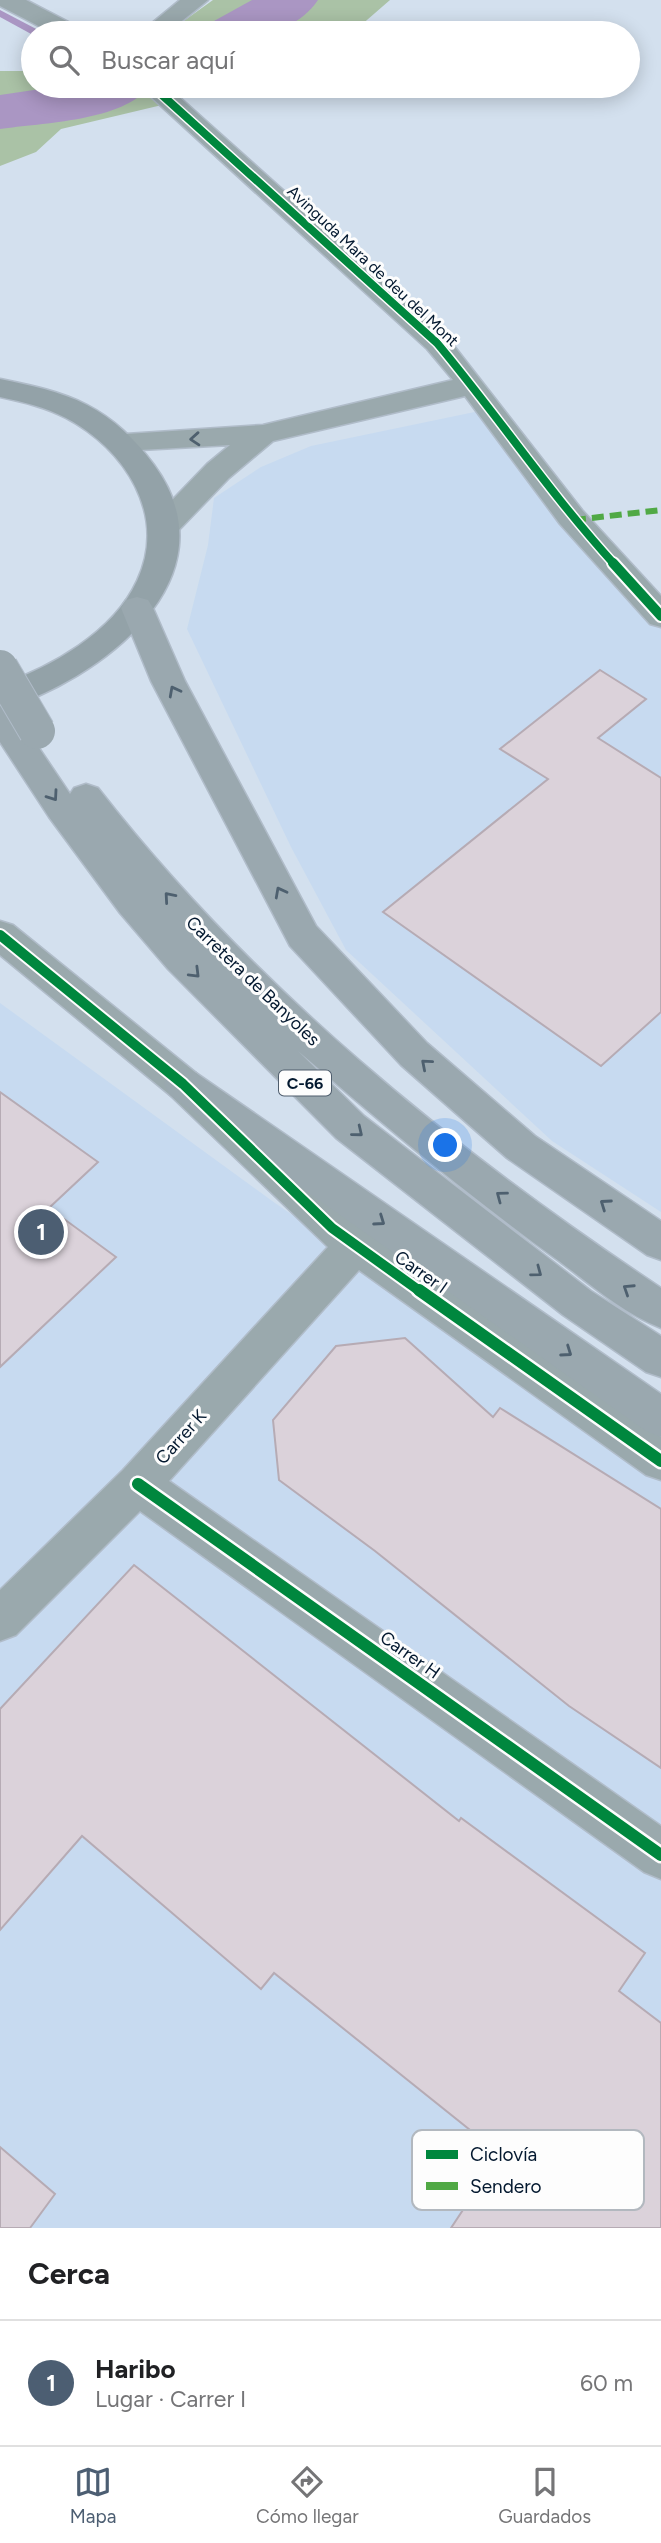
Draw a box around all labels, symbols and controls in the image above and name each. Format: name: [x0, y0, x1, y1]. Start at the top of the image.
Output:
search box: [21, 21, 640, 98]
icon: search: [45, 41, 83, 79]
text: Buscar aquí: [101, 44, 235, 76]
street label: Avinguda Mara de deu del Mont: [283, 182, 463, 350]
one-way arrow: [189, 431, 200, 446]
one-way arrow: [168, 686, 182, 698]
one-way arrow: [45, 788, 57, 801]
one-way arrow: [274, 887, 288, 899]
one-way arrow: [165, 893, 177, 906]
street label: Carretera de Banyoles: [182, 912, 324, 1050]
one-way arrow: [187, 965, 200, 978]
one-way arrow: [421, 1060, 434, 1072]
road number: C-66: [279, 1070, 331, 1096]
one-way arrow: [350, 1124, 362, 1137]
your location: [428, 1128, 462, 1162]
one-way arrow: [497, 1192, 509, 1205]
one-way arrow: [600, 1200, 613, 1212]
pin: 1: [18, 1206, 64, 1258]
one-way arrow: [372, 1213, 385, 1225]
street label: Carrer I: [390, 1246, 452, 1298]
one-way arrow: [529, 1264, 542, 1277]
one-way arrow: [623, 1284, 636, 1297]
one-way arrow: [559, 1344, 572, 1356]
street label: Carrer K: [151, 1405, 211, 1469]
street label: Carrer H: [376, 1626, 444, 1684]
legend: [412, 2130, 644, 2210]
text: Ciclovía: [470, 2143, 537, 2166]
text: Sendero: [470, 2175, 542, 2198]
text: Cerca: [28, 2255, 110, 2292]
text: Haribo: [95, 2353, 176, 2385]
text: 1: [46, 2369, 56, 2397]
text: 60 m: [580, 2369, 633, 2397]
text: Lugar · Carrer I: [95, 2385, 246, 2413]
tab: Mapa: [70, 2463, 116, 2528]
tab: Cómo llegar: [256, 2463, 359, 2528]
tab: Guardados: [498, 2463, 591, 2528]

